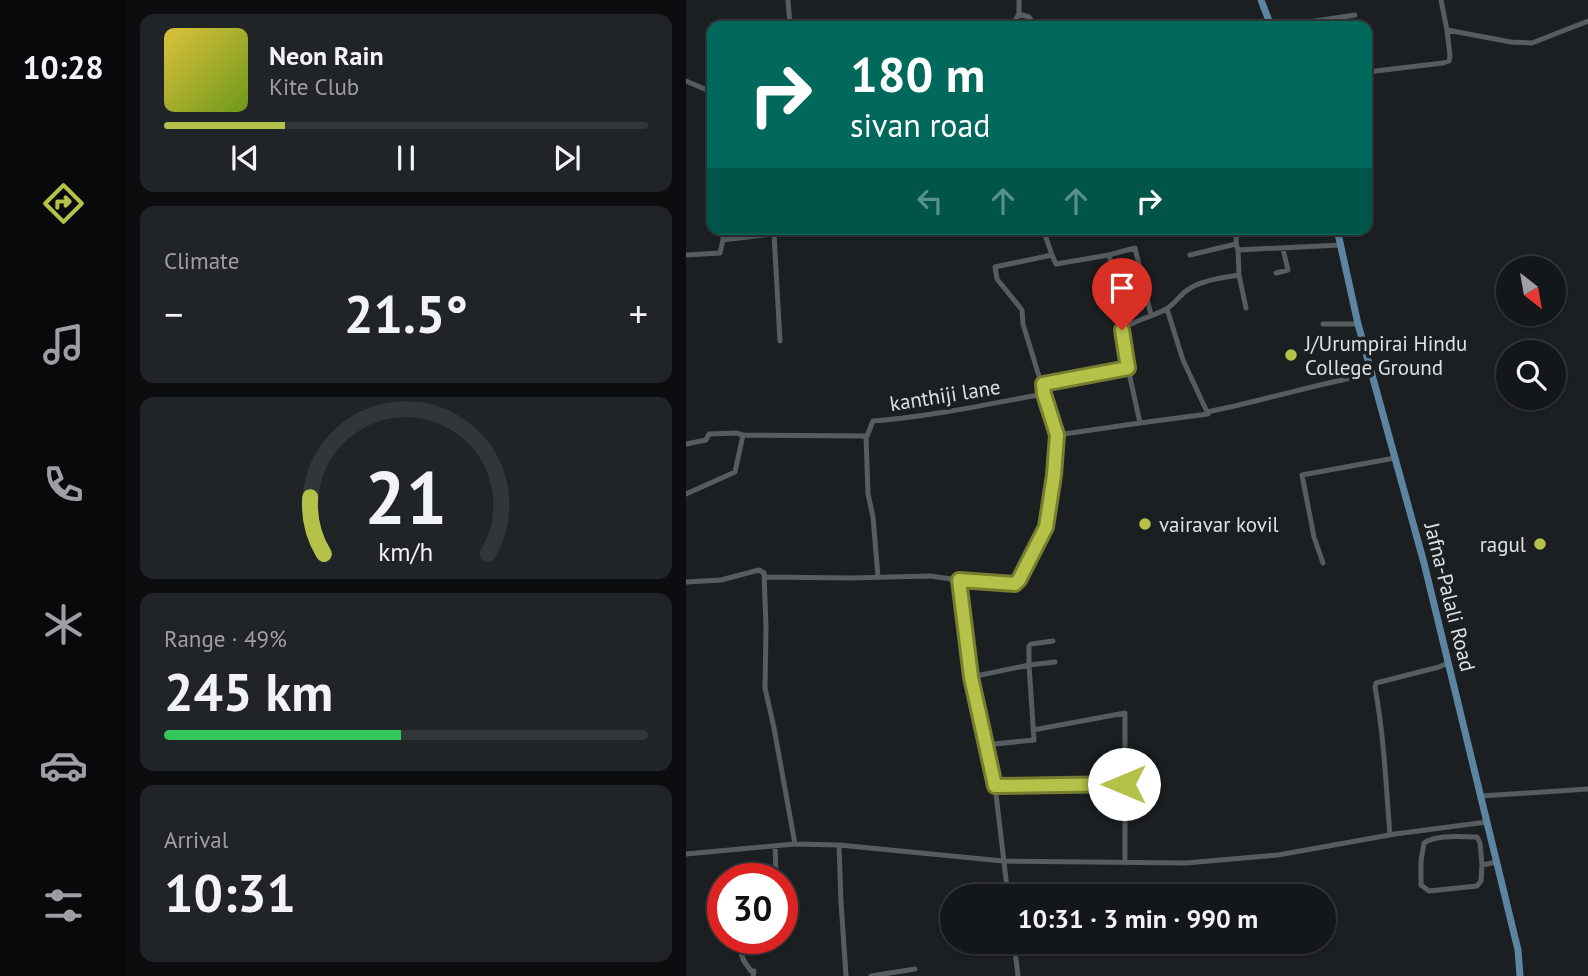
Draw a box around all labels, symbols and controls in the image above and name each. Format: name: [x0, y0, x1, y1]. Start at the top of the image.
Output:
text: Neon Rain: [269, 39, 384, 72]
text: 180 m: [850, 42, 985, 106]
text: 10:28: [22, 46, 104, 88]
icon: right: [735, 49, 826, 140]
text: Kite Club: [269, 72, 359, 101]
text: sivan road: [850, 104, 991, 146]
icon: previous: [226, 139, 264, 177]
icon: pause: [387, 139, 425, 177]
icon: next: [548, 139, 586, 177]
icon: directions: [39, 179, 88, 228]
icon: left: [911, 182, 949, 220]
icon: ahead: [984, 182, 1022, 220]
icon: ahead: [1057, 182, 1095, 220]
icon: right: [1130, 182, 1168, 220]
text: Climate: [164, 246, 239, 275]
north arrow: [1496, 256, 1566, 326]
map controls: [1496, 256, 1566, 410]
pin: [1092, 258, 1152, 330]
icon: arrive: [1103, 269, 1141, 307]
text: 21.5°: [344, 280, 468, 347]
text: −: [164, 289, 183, 338]
text: +: [629, 289, 648, 338]
icon: music: [39, 320, 88, 369]
place label: J/Urumpirai Hindu College Ground: [1304, 330, 1467, 381]
button: search: [1496, 340, 1566, 410]
marker: J/Urumpirai Hindu College Ground: [1283, 347, 1299, 363]
street label: kanthiji lane: [888, 373, 1002, 417]
text: 21: [365, 450, 447, 544]
icon: phone: [39, 460, 88, 509]
place label: vairavar kovil: [1159, 511, 1279, 538]
marker: vairavar kovil: [1137, 516, 1153, 532]
street label: Jafna-Palali Road: [1418, 519, 1482, 674]
place label: ragul: [1480, 531, 1526, 558]
text: km/h: [379, 536, 433, 568]
marker: ragul: [1532, 536, 1548, 552]
icon: climate: [39, 600, 88, 649]
text: Range · 49%: [164, 624, 287, 653]
text: 245 km: [164, 658, 333, 725]
icon: car: [39, 741, 88, 790]
position arrow: [1087, 747, 1161, 821]
text: Arrival: [164, 825, 228, 854]
text: 10:31: [164, 859, 296, 926]
speed limit sign: 30: [707, 863, 798, 954]
icon: filters: [39, 881, 88, 930]
text: 10:31 · 3 min · 990 m: [1018, 902, 1258, 935]

